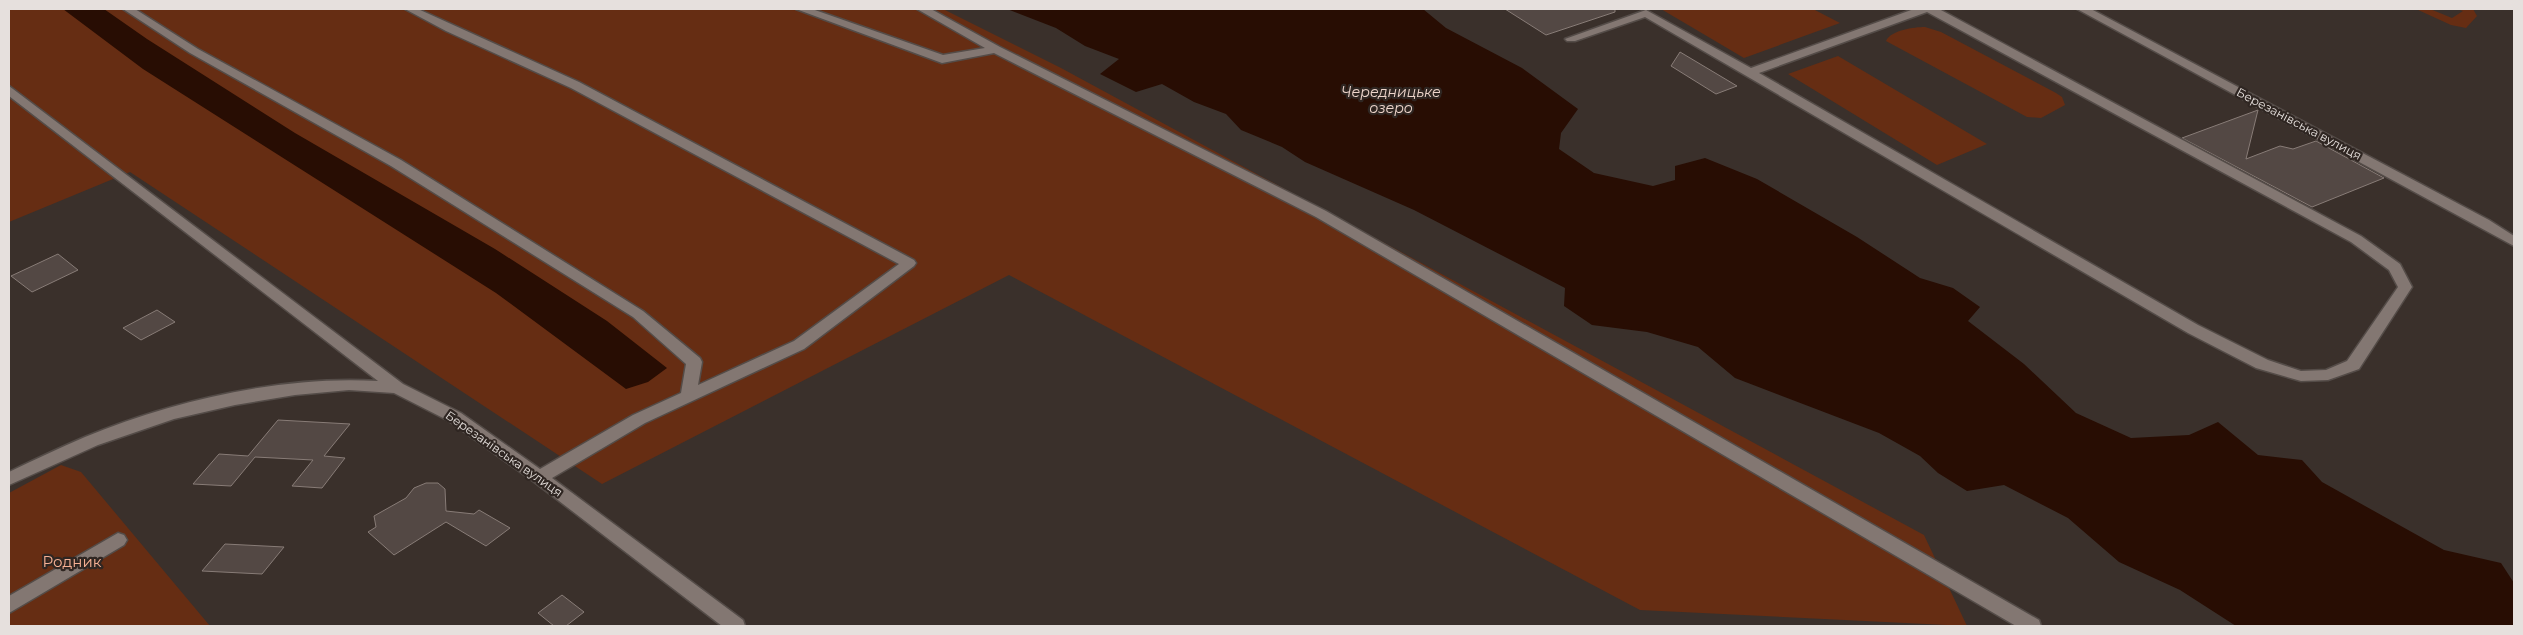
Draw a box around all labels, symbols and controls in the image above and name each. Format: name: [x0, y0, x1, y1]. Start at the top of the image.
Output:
water label: Чередницьке озеро: [1341, 83, 1441, 117]
street label: Березанівська вулиця: [2234, 84, 2364, 163]
street label: Березанівська вулиця: [443, 407, 566, 500]
park label: Родник: [43, 552, 102, 571]

